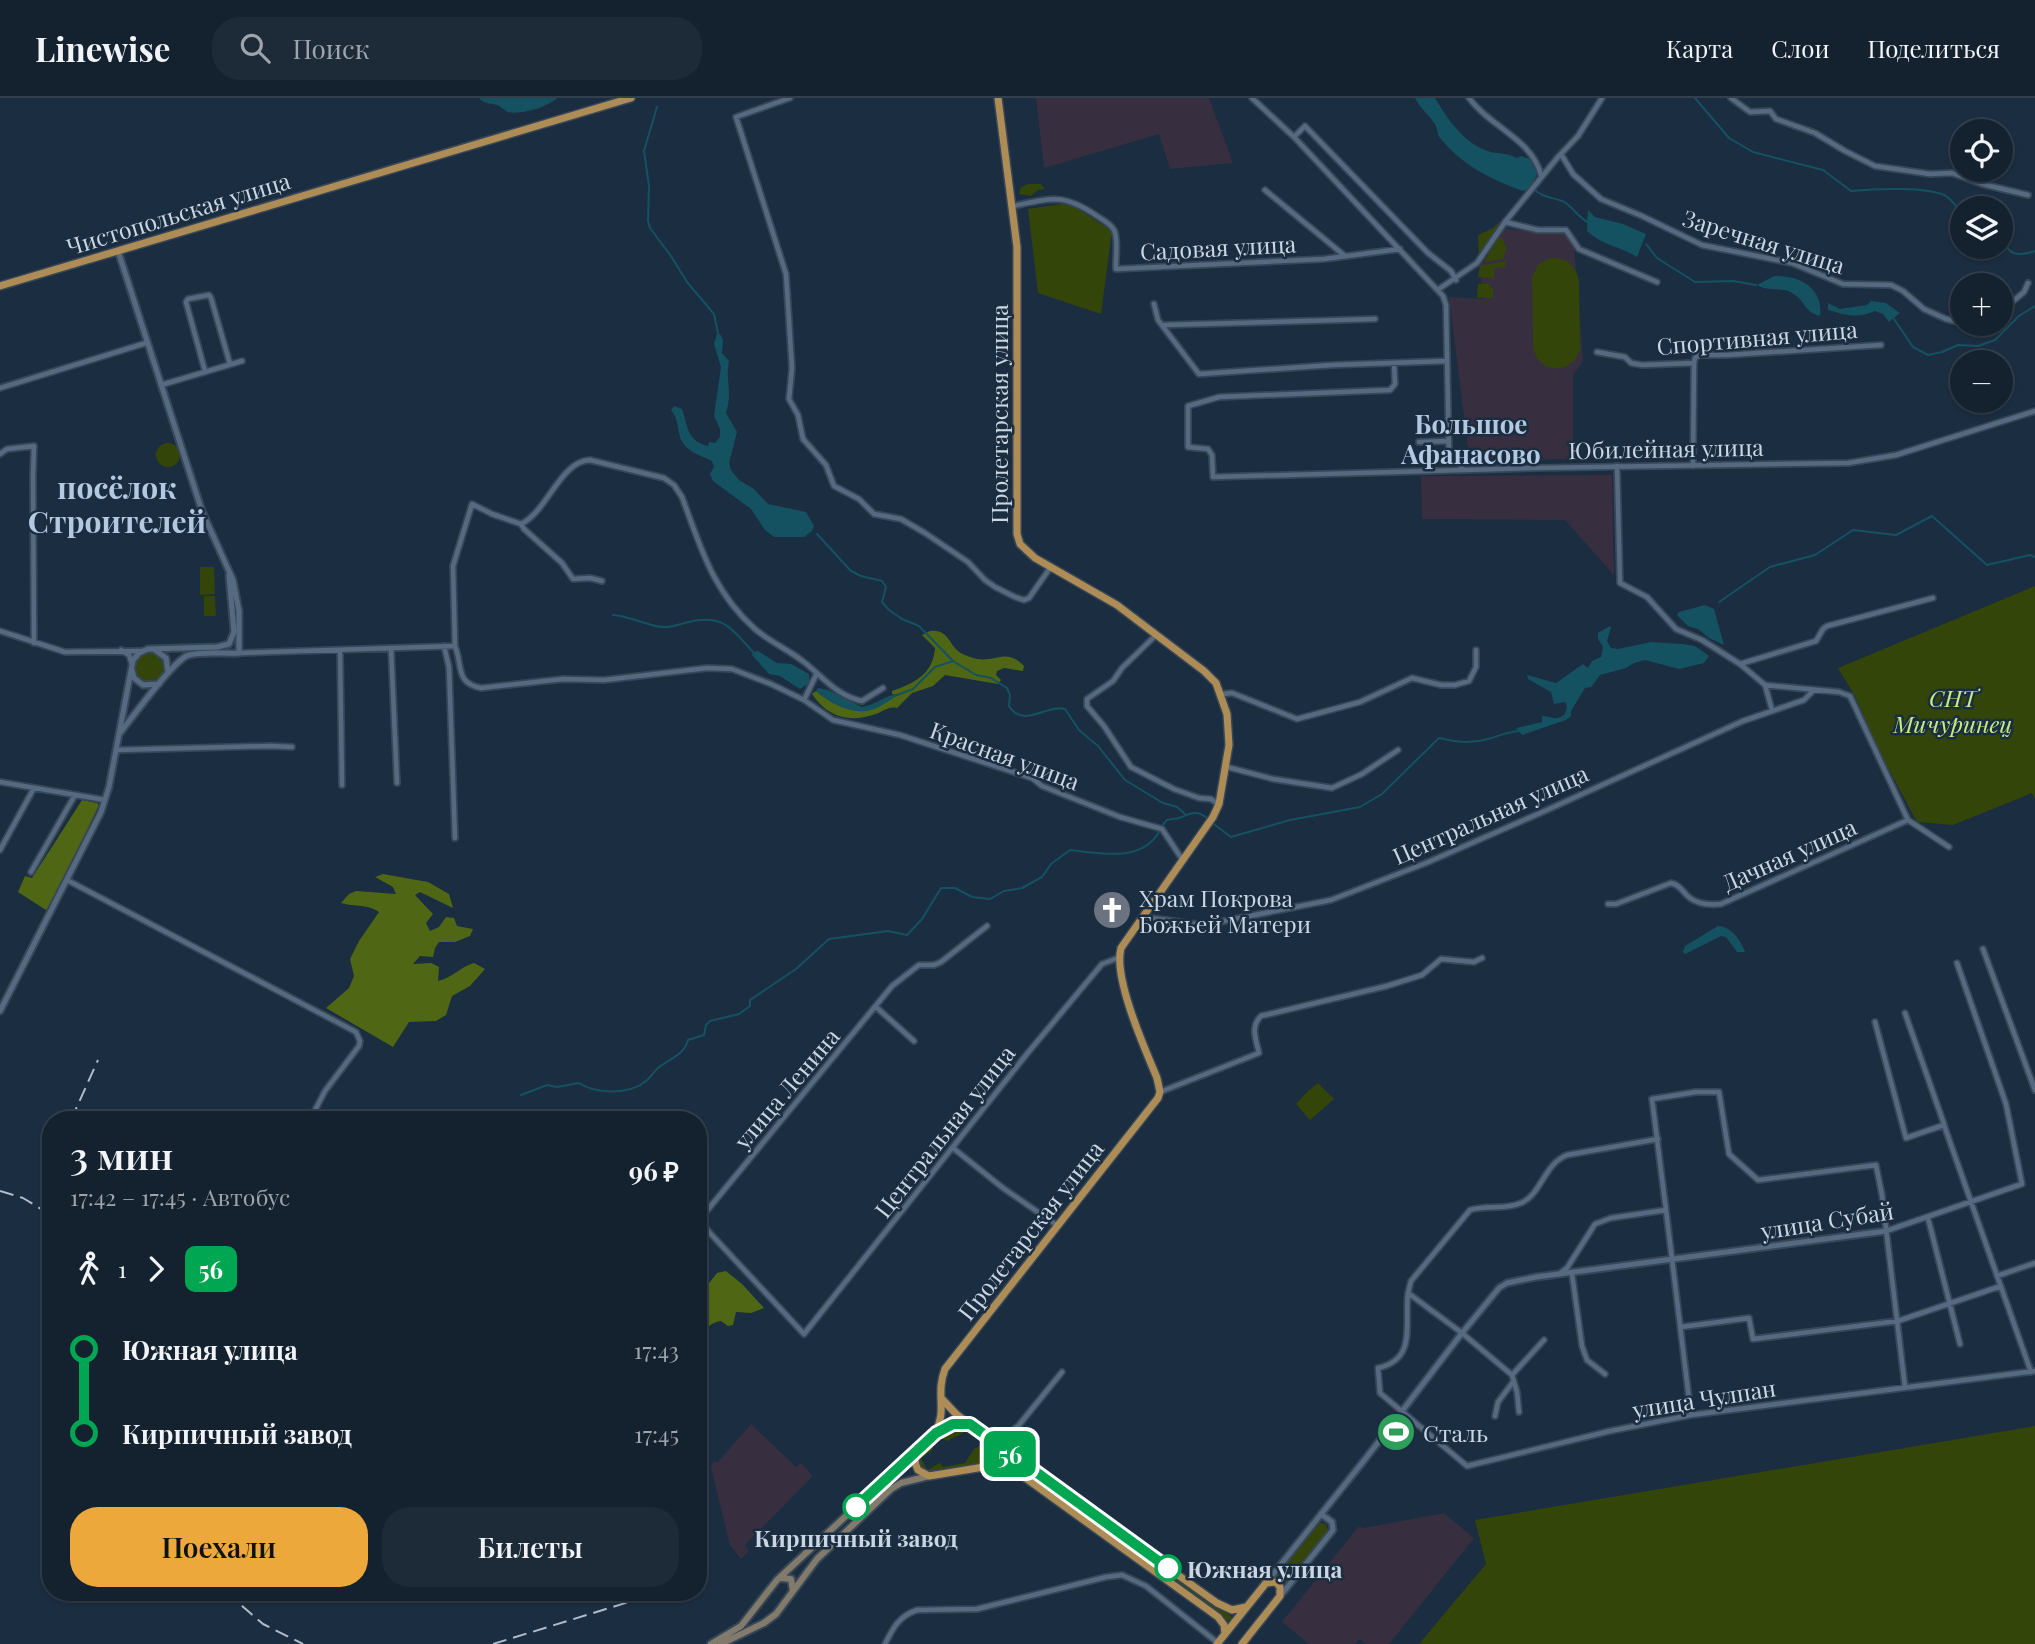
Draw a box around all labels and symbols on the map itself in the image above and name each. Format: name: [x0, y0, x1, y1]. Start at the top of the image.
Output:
street label: Чистопольская улица: [62, 164, 294, 262]
street label: Заречная улица: [1679, 202, 1849, 280]
street label: Садовая улица: [1139, 227, 1297, 267]
street label: Пролетарская улица: [983, 304, 1014, 524]
street label: Спортивная улица: [1655, 313, 1859, 361]
district label: Большое Афанасово: [1400, 406, 1541, 471]
street label: Юбилейная улица: [1568, 431, 1764, 465]
district label: посёлок Строителей: [28, 467, 206, 541]
park label: СНТ Мичуринец: [1893, 682, 2012, 739]
street label: Красная улица: [926, 714, 1085, 797]
street label: Центральная улица: [1387, 757, 1593, 871]
street label: Дачная улица: [1717, 810, 1862, 897]
place label: Храм Покрова Божьей Матери: [1139, 882, 1311, 939]
church icon: Храм Покрова Божьей Матери: [1091, 889, 1133, 931]
street label: улица Ленина: [726, 1021, 846, 1156]
street label: Центральная улица: [867, 1038, 1022, 1224]
street label: Пролетарская улица: [950, 1133, 1110, 1326]
street label: улица Субай: [1757, 1194, 1896, 1246]
street label: улица Чулпан: [1629, 1371, 1778, 1425]
sports icon: Сталь: [1375, 1411, 1417, 1453]
place label: Сталь: [1423, 1417, 1488, 1448]
line badge: 56: [978, 1431, 1042, 1477]
marker: Кирпичный завод: [843, 1494, 869, 1520]
place label: Кирпичный завод: [754, 1522, 958, 1553]
place label: Южная улица: [1187, 1553, 1343, 1584]
marker: Южная улица: [1155, 1555, 1181, 1581]

